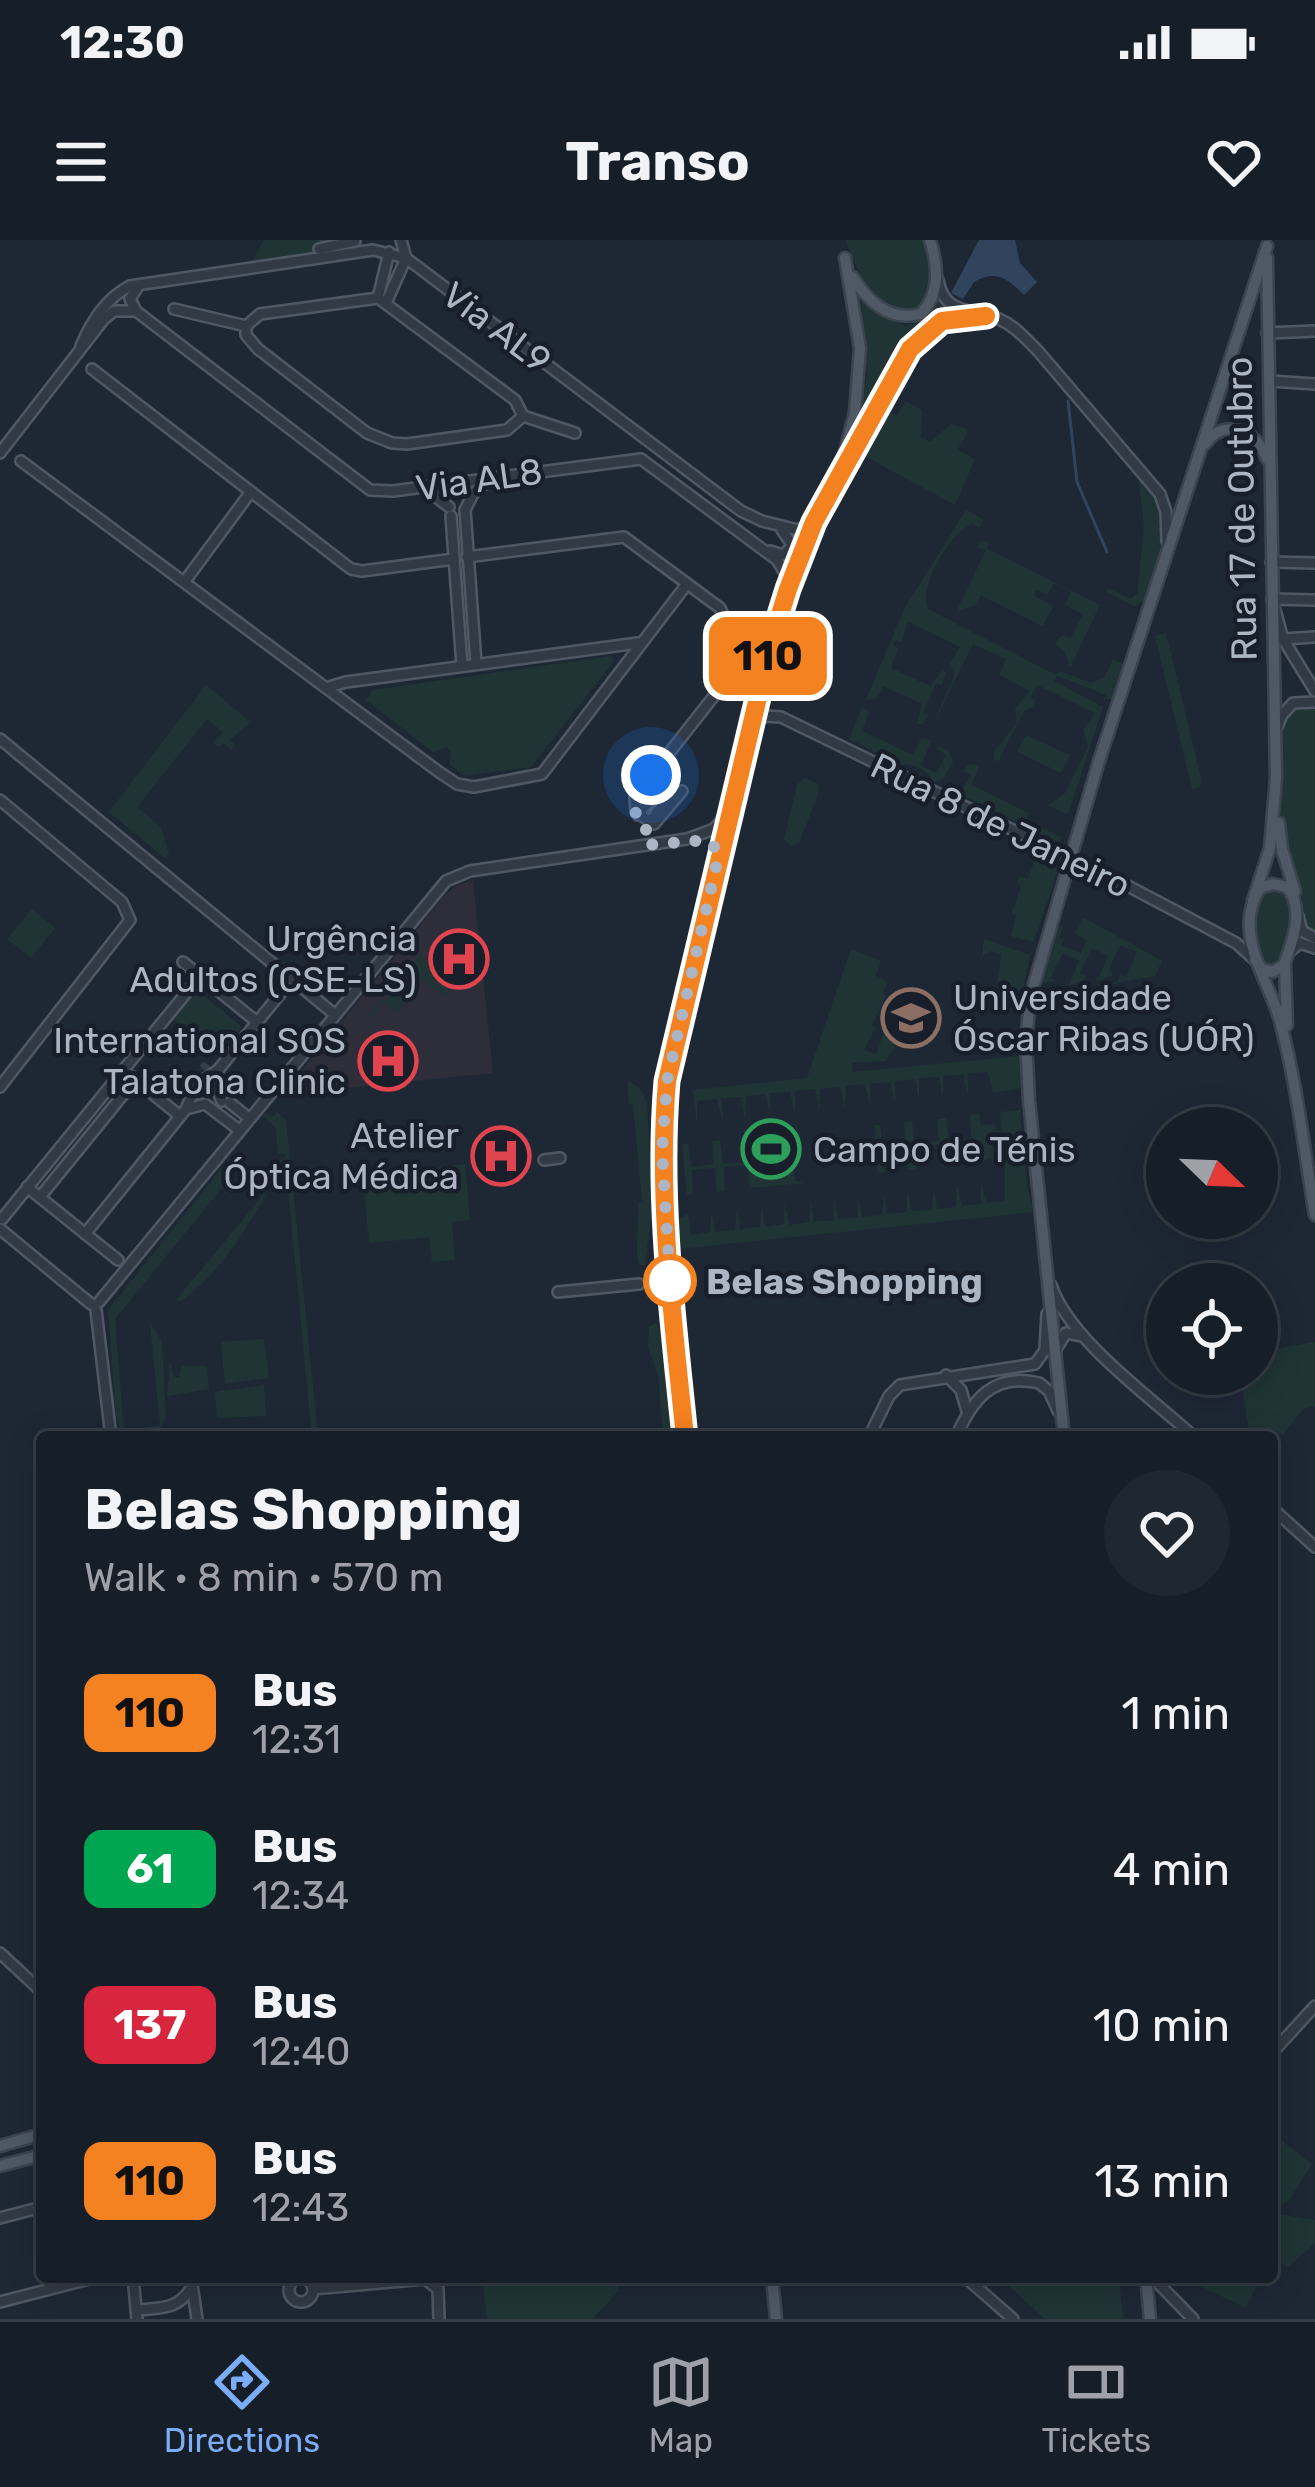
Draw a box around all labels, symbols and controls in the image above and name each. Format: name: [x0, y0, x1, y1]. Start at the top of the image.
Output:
text: 12:30: [60, 16, 185, 69]
icon: menu: [48, 129, 114, 195]
icon: heart: [1201, 129, 1267, 195]
text: Transo: [565, 130, 750, 194]
street label: Via AL9: [434, 273, 559, 382]
street label: Rua 17 de Outubro: [1217, 357, 1266, 661]
street label: Via AL8: [413, 449, 545, 510]
line badge: 110: [699, 617, 837, 695]
text: 110: [733, 631, 803, 681]
street label: Rua 8 de Janeiro: [864, 744, 1138, 907]
your location: [621, 745, 681, 805]
place label: Urgência Adultos (CSE-LS): [129, 917, 417, 1001]
hospital icon: Urgência Adultos (CSE-LS): [428, 928, 490, 990]
place label: Universidade Óscar Ribas (UÓR): [953, 976, 1254, 1060]
school or university icon: Universidade Óscar Ribas (UÓR): [880, 987, 942, 1049]
place label: International SOS Talatona Clinic: [53, 1019, 346, 1103]
hospital icon: International SOS Talatona Clinic: [357, 1030, 419, 1092]
north arrow: [1146, 1107, 1278, 1239]
map controls: [1146, 1107, 1278, 1395]
place label: Atelier Óptica Médica: [223, 1114, 459, 1198]
sports icon: Campo de Ténis: [740, 1118, 802, 1180]
hospital icon: Atelier Óptica Médica: [470, 1125, 532, 1187]
place label: Campo de Ténis: [813, 1128, 1076, 1171]
marker: Belas Shopping: [645, 1256, 695, 1306]
place label: Belas Shopping: [706, 1260, 983, 1303]
button: locate: [1146, 1263, 1278, 1395]
button: heart: [1104, 1470, 1230, 1596]
text: Belas Shopping: [84, 1476, 522, 1543]
text: Walk · 8 min · 570 m: [84, 1555, 443, 1601]
text: Bus: [252, 1664, 337, 1717]
text: 1 min: [1122, 1687, 1230, 1740]
text: 110: [115, 1688, 185, 1738]
text: 12:31: [252, 1717, 341, 1763]
text: Bus: [252, 1820, 337, 1873]
text: 4 min: [1113, 1843, 1230, 1896]
text: 61: [126, 1844, 174, 1894]
text: 12:34: [252, 1873, 349, 1919]
text: Bus: [252, 1976, 337, 2029]
text: 10 min: [1093, 1999, 1230, 2052]
text: 137: [114, 2000, 186, 2050]
text: 12:40: [252, 2029, 351, 2075]
text: Bus: [252, 2132, 337, 2185]
text: 13 min: [1095, 2155, 1230, 2208]
text: 110: [115, 2156, 185, 2206]
text: 12:43: [252, 2185, 349, 2231]
tab: Directions: [164, 2349, 320, 2460]
tab: Map: [648, 2349, 714, 2460]
tab: Tickets: [1042, 2349, 1151, 2460]

